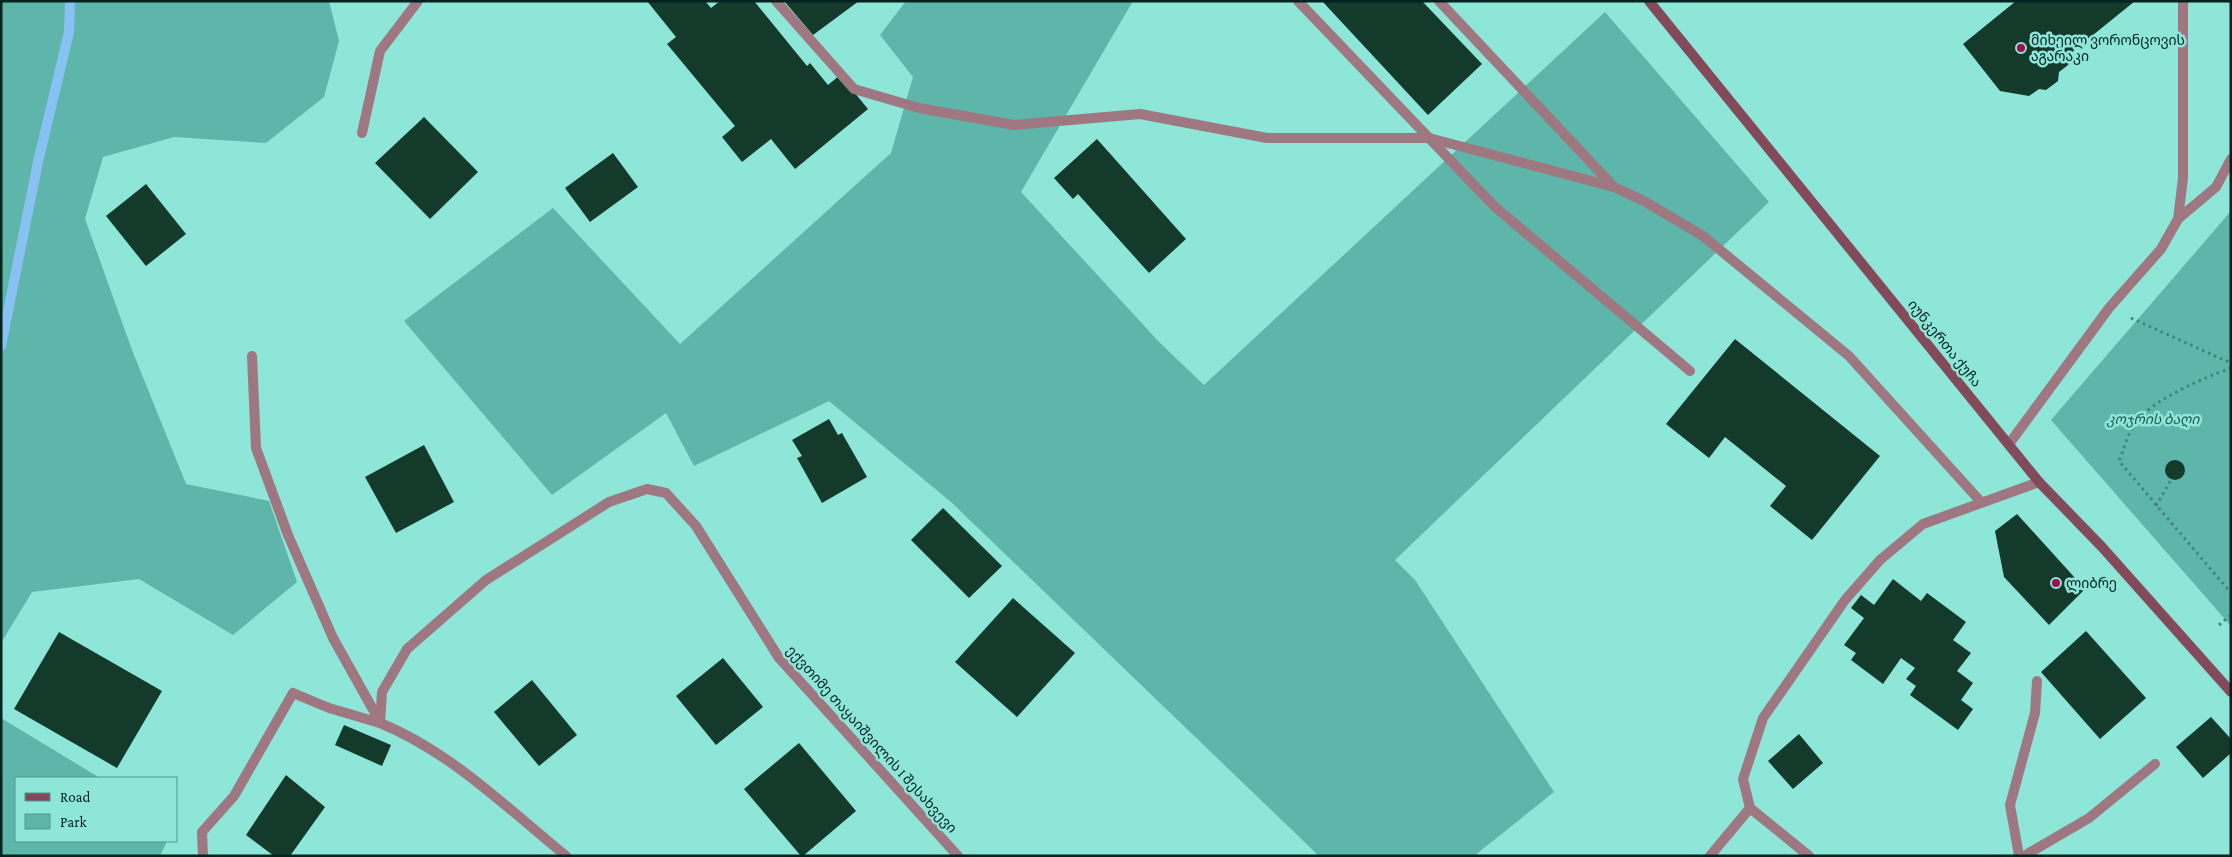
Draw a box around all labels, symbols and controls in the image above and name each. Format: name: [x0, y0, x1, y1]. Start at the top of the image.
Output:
place label: მიხეილ ვორონცოვის აგარაკი: [2031, 32, 2185, 65]
marker: მიხეილ ვორონცოვის აგარაკი: [2015, 42, 2027, 54]
street label: იუნკერთა ქუჩა: [1904, 296, 1985, 390]
park label: კოჯრის ბაღი: [2107, 411, 2200, 428]
place label: ლიბრე: [2066, 575, 2117, 592]
marker: ლიბრე: [2050, 577, 2062, 589]
street label: ექვთიმე თაყაიშვილის I შესახვევი: [783, 642, 960, 837]
legend: [15, 777, 178, 842]
text: Road: [60, 789, 91, 805]
text: Park: [60, 814, 87, 830]

